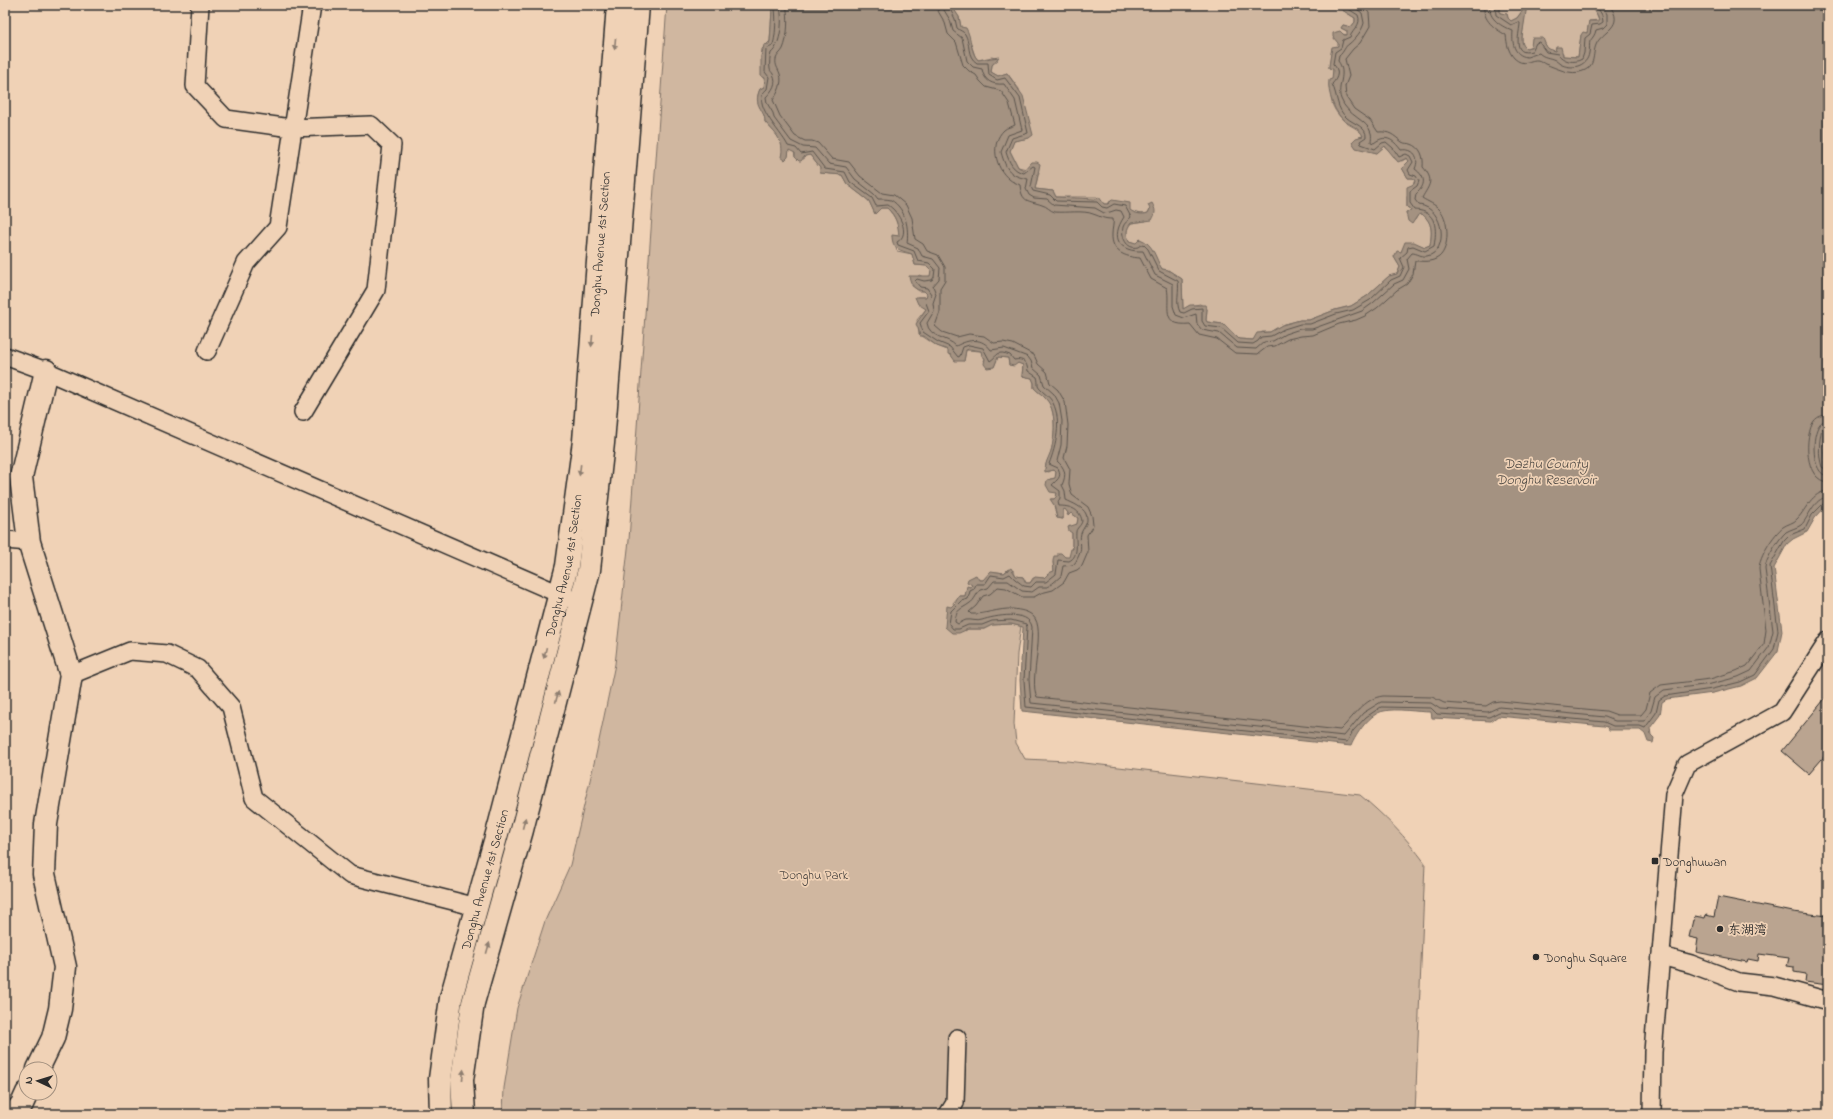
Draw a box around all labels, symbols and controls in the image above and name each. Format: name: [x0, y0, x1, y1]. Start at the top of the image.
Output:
one-way arrow: [612, 38, 619, 50]
street label: Donghu Avenue 1st Section: [586, 171, 616, 318]
one-way arrow: [588, 335, 595, 347]
water label: Dazhu County Donghu Reservoir: [1496, 454, 1597, 491]
one-way arrow: [577, 464, 583, 476]
street label: Donghu Avenue 1st Section: [541, 493, 588, 640]
one-way arrow: [542, 647, 548, 659]
one-way arrow: [554, 691, 560, 703]
street label: Donghu Avenue 1st Section: [457, 807, 514, 953]
one-way arrow: [521, 816, 527, 829]
place label: Donghuwan: [1662, 853, 1727, 873]
marker: Donghuwan: [1650, 856, 1660, 866]
park label: Donghu Park: [779, 866, 848, 886]
place label: 东湖湾: [1728, 921, 1767, 940]
marker: 东湖湾: [1715, 924, 1725, 934]
one-way arrow: [486, 942, 492, 954]
place label: Donghu Square: [1543, 949, 1627, 969]
marker: Donghu Square: [1531, 952, 1541, 962]
north arrow: [18, 1061, 58, 1101]
one-way arrow: [460, 1069, 467, 1081]
text: N: [21, 1076, 37, 1085]

